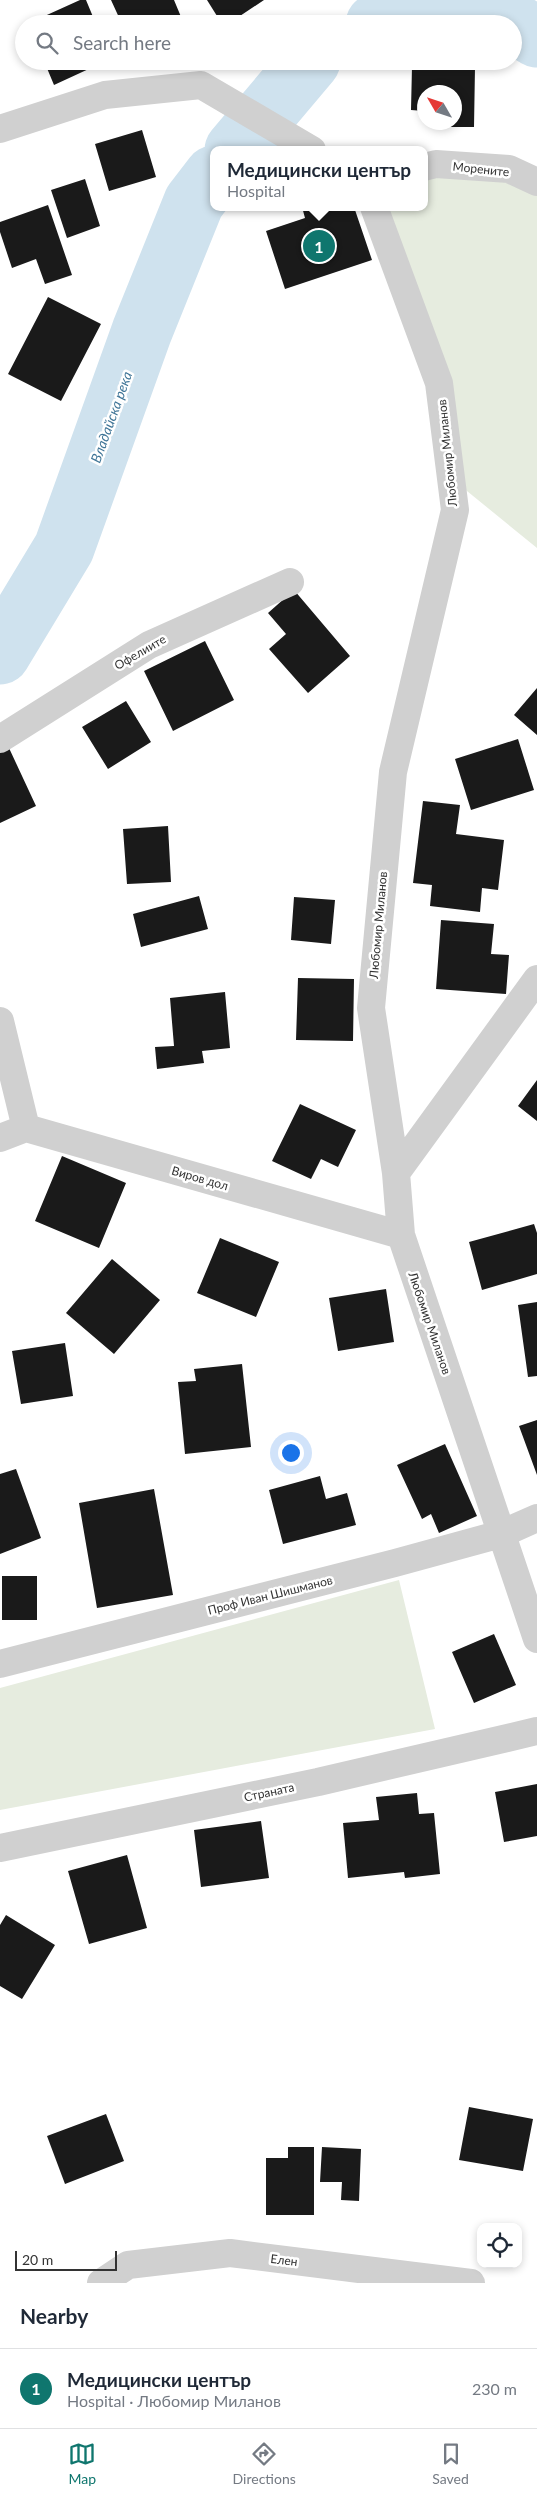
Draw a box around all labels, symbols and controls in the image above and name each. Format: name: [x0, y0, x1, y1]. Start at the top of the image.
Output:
search box: [15, 15, 522, 70]
icon: search: [33, 29, 61, 57]
text: Search here: [73, 31, 171, 54]
north arrow: [417, 85, 462, 130]
popup: [210, 146, 428, 211]
text: Медицински център: [227, 158, 411, 181]
street label: Морените: [452, 159, 510, 179]
text: Hospital: [227, 181, 285, 200]
pin: 1: [303, 227, 335, 265]
water label: Владайска река: [87, 369, 135, 465]
street label: Любомир Миланов: [434, 399, 460, 508]
street label: Офелиите: [111, 631, 169, 673]
street label: Любомир Миланов: [366, 871, 390, 980]
street label: Виров дол: [170, 1163, 230, 1193]
street label: Любомир Миланов: [405, 1269, 455, 1376]
your location: [278, 1440, 304, 1466]
street label: Проф Иван Шишманов: [206, 1572, 334, 1618]
street label: Страната: [242, 1779, 296, 1805]
map controls: [477, 2223, 522, 2268]
button: locate: [477, 2223, 522, 2268]
scale bar: [15, 2248, 118, 2271]
text: 20 m: [22, 2251, 53, 2268]
street label: Елен: [270, 2251, 298, 2269]
text: Nearby: [20, 2303, 88, 2328]
text: Медицински център: [67, 2368, 251, 2391]
text: 1: [31, 2379, 41, 2398]
text: 230 m: [472, 2379, 517, 2398]
text: Hospital · Любомир Миланов: [67, 2391, 281, 2410]
tab: Map: [68, 2440, 96, 2487]
tab: Directions: [233, 2440, 296, 2487]
tab: Saved: [432, 2440, 469, 2487]

